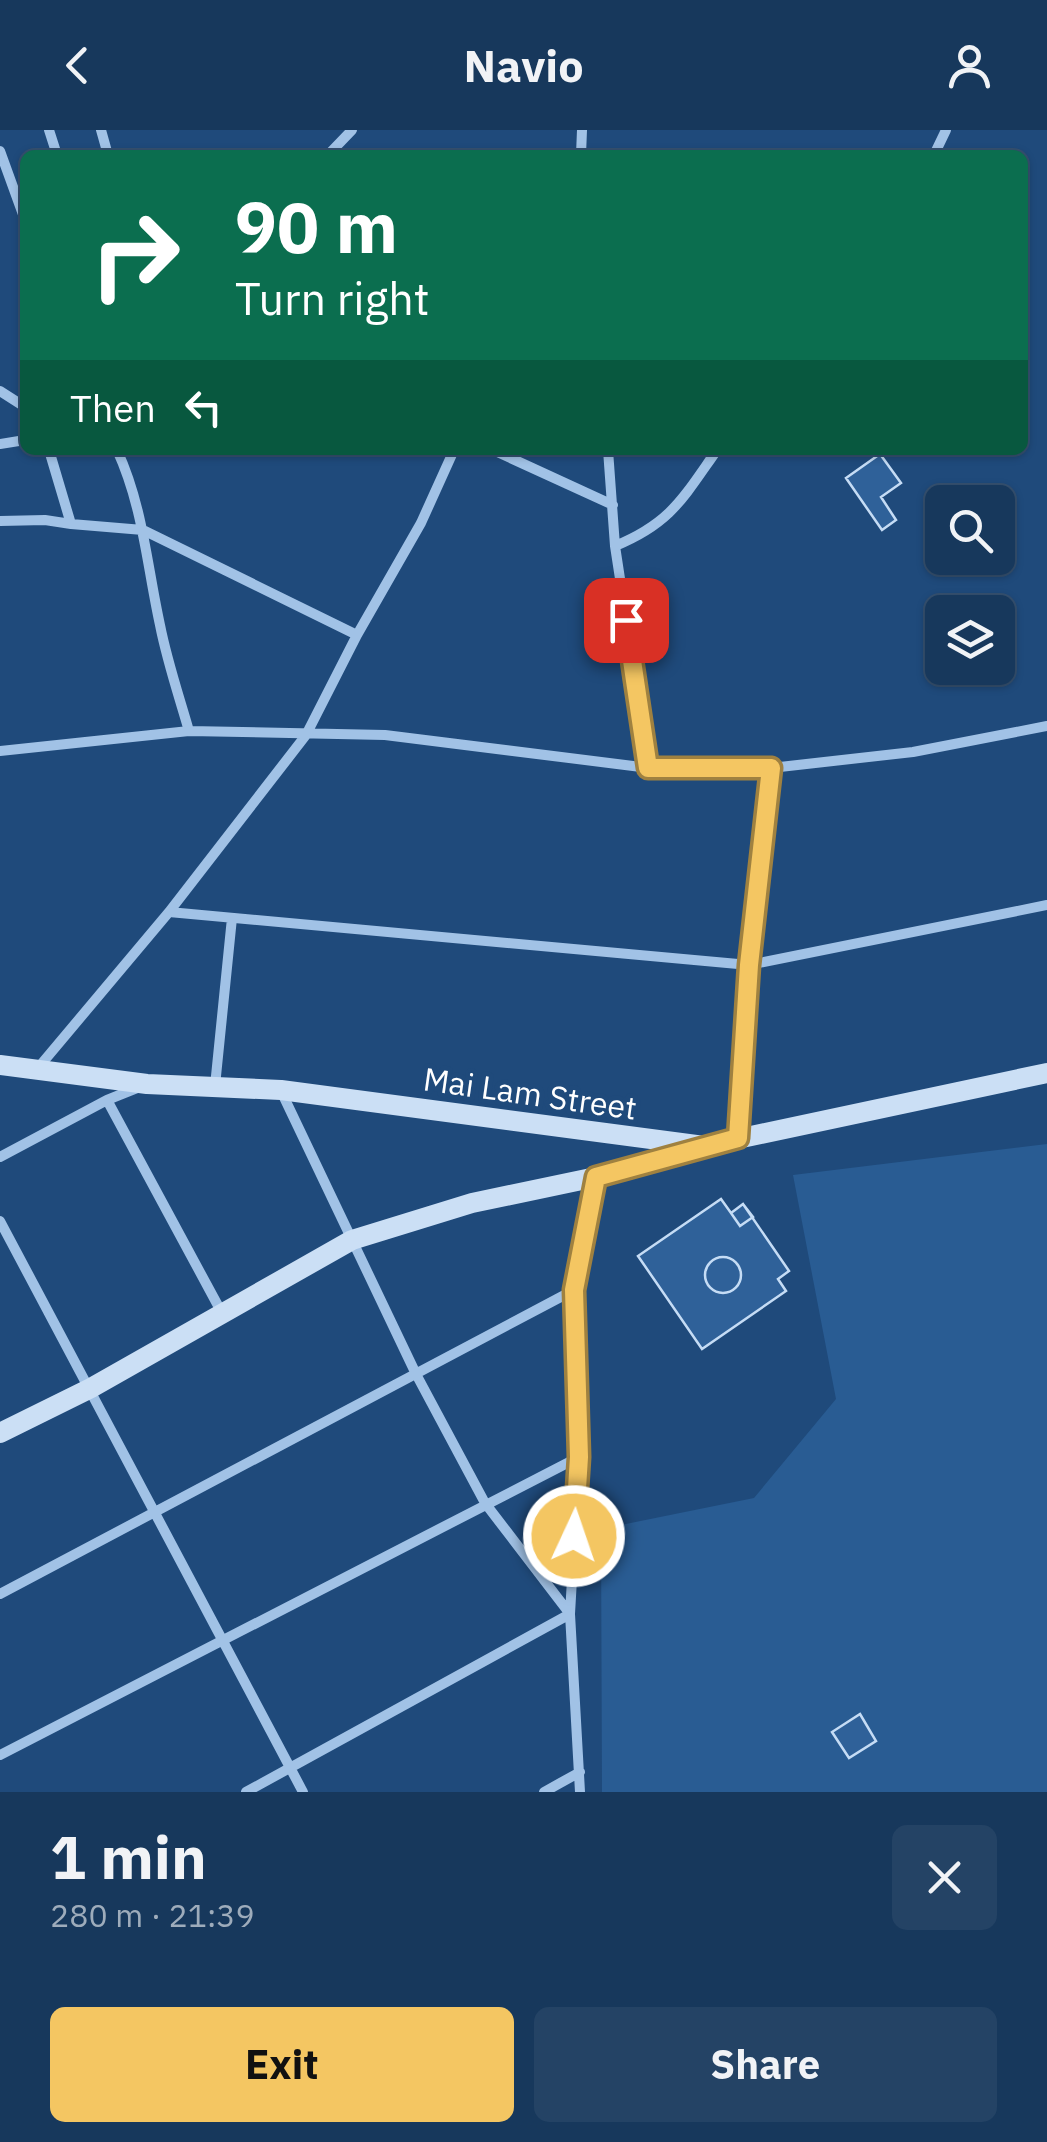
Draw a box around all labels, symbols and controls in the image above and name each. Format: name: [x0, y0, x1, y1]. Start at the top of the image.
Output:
text: Navio: [463, 36, 584, 94]
icon: back: [50, 38, 105, 93]
icon: person: [942, 38, 997, 93]
text: 90 m: [235, 181, 398, 272]
icon: right: [70, 190, 200, 320]
text: Turn right: [235, 269, 430, 327]
icon: left: [176, 380, 231, 435]
text: Then: [70, 383, 156, 432]
map controls: [925, 485, 1015, 685]
button: search: [925, 485, 1015, 575]
pin: [584, 578, 669, 663]
icon: arrive: [599, 593, 654, 648]
button: layers: [925, 595, 1015, 685]
street label: Mai Lam Street: [421, 1057, 639, 1129]
position arrow: [522, 1484, 626, 1588]
text: 1 min: [50, 1817, 207, 1896]
button: close: [892, 1825, 997, 1930]
text: 280 m · 21:39: [50, 1894, 255, 1936]
button: Exit: [50, 2007, 514, 2122]
button: Share: [534, 2007, 997, 2122]

